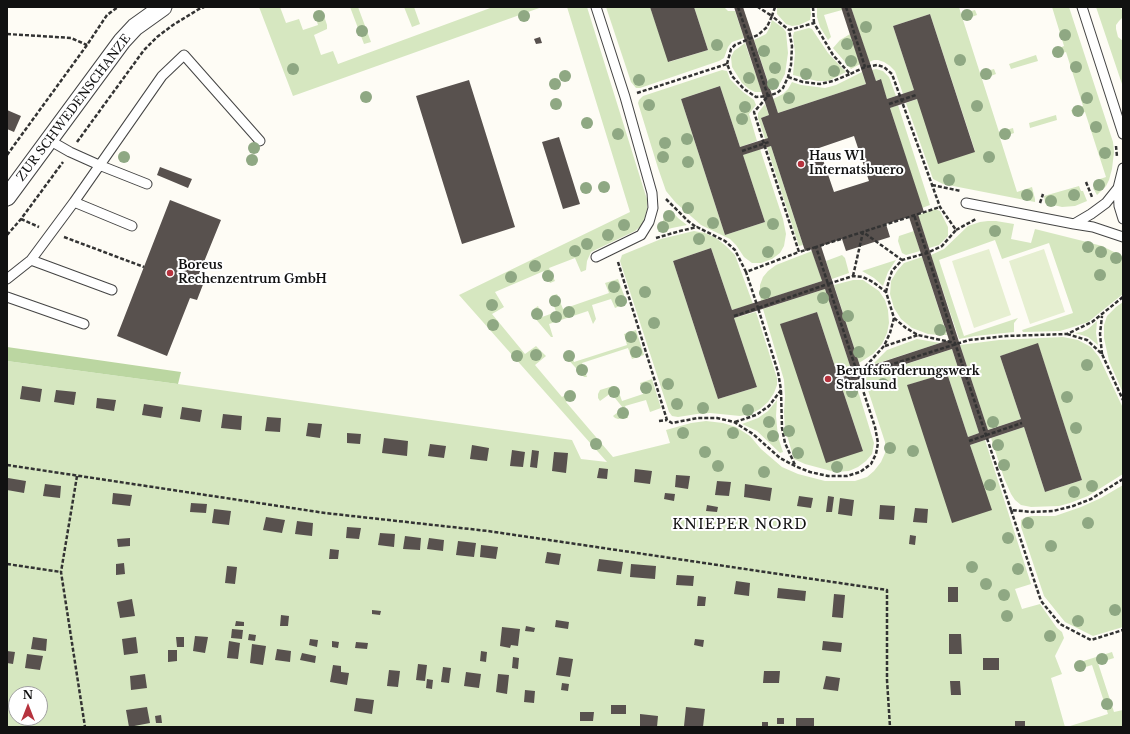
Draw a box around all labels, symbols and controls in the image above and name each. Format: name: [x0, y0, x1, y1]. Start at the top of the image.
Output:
street label: ZUR SCHWEDENSCHANZE: [14, 32, 134, 184]
place label: Haus W1 Internatsbuero: [809, 150, 904, 178]
marker: Haus W1 Internatsbuero: [796, 159, 806, 169]
place label: Boreus Rechenzentrum GmbH: [178, 259, 327, 287]
marker: Boreus Rechenzentrum GmbH: [165, 268, 175, 278]
place label: Berufsförderungswerk Stralsund: [836, 365, 980, 393]
marker: Berufsförderungswerk Stralsund: [823, 374, 833, 384]
district label: KNIEPER NORD: [672, 517, 808, 533]
north arrow: [8, 686, 48, 726]
text: N: [23, 688, 33, 702]

